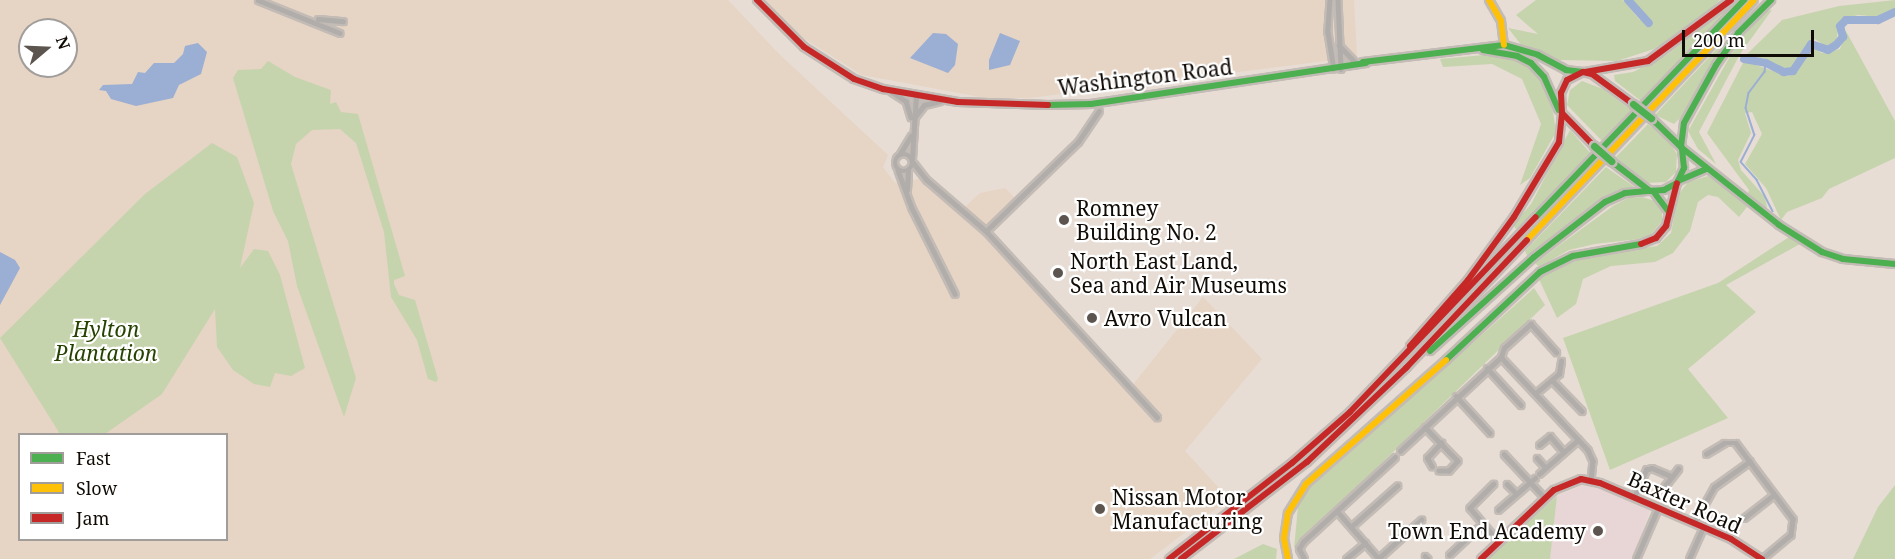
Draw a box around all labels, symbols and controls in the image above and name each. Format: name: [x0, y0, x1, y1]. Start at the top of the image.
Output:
north arrow: [18, 18, 78, 78]
scale bar: [1685, 18, 1817, 56]
text: 200 m: [1693, 28, 1745, 52]
text: N: [51, 33, 76, 52]
street label: Washington Road: [1056, 54, 1234, 100]
place label: Romney Building No. 2: [1076, 195, 1217, 245]
marker: Romney Building No. 2: [1057, 213, 1071, 227]
place label: North East Land, Sea and Air Museums: [1070, 248, 1287, 298]
marker: North East Land, Sea and Air Museums: [1051, 266, 1065, 280]
place label: Avro Vulcan: [1104, 305, 1227, 331]
marker: Avro Vulcan: [1085, 311, 1099, 325]
park label: Hylton Plantation: [55, 316, 157, 366]
legend: [18, 433, 228, 541]
text: Fast: [76, 446, 111, 470]
street label: Baxter Road: [1624, 466, 1746, 538]
text: Slow: [76, 476, 117, 500]
place label: Nissan Motor Manufacturing: [1112, 484, 1262, 534]
marker: Nissan Motor Manufacturing: [1093, 502, 1107, 516]
text: Jam: [76, 506, 110, 530]
place label: Town End Academy: [1388, 518, 1586, 544]
marker: Town End Academy: [1591, 524, 1605, 538]

